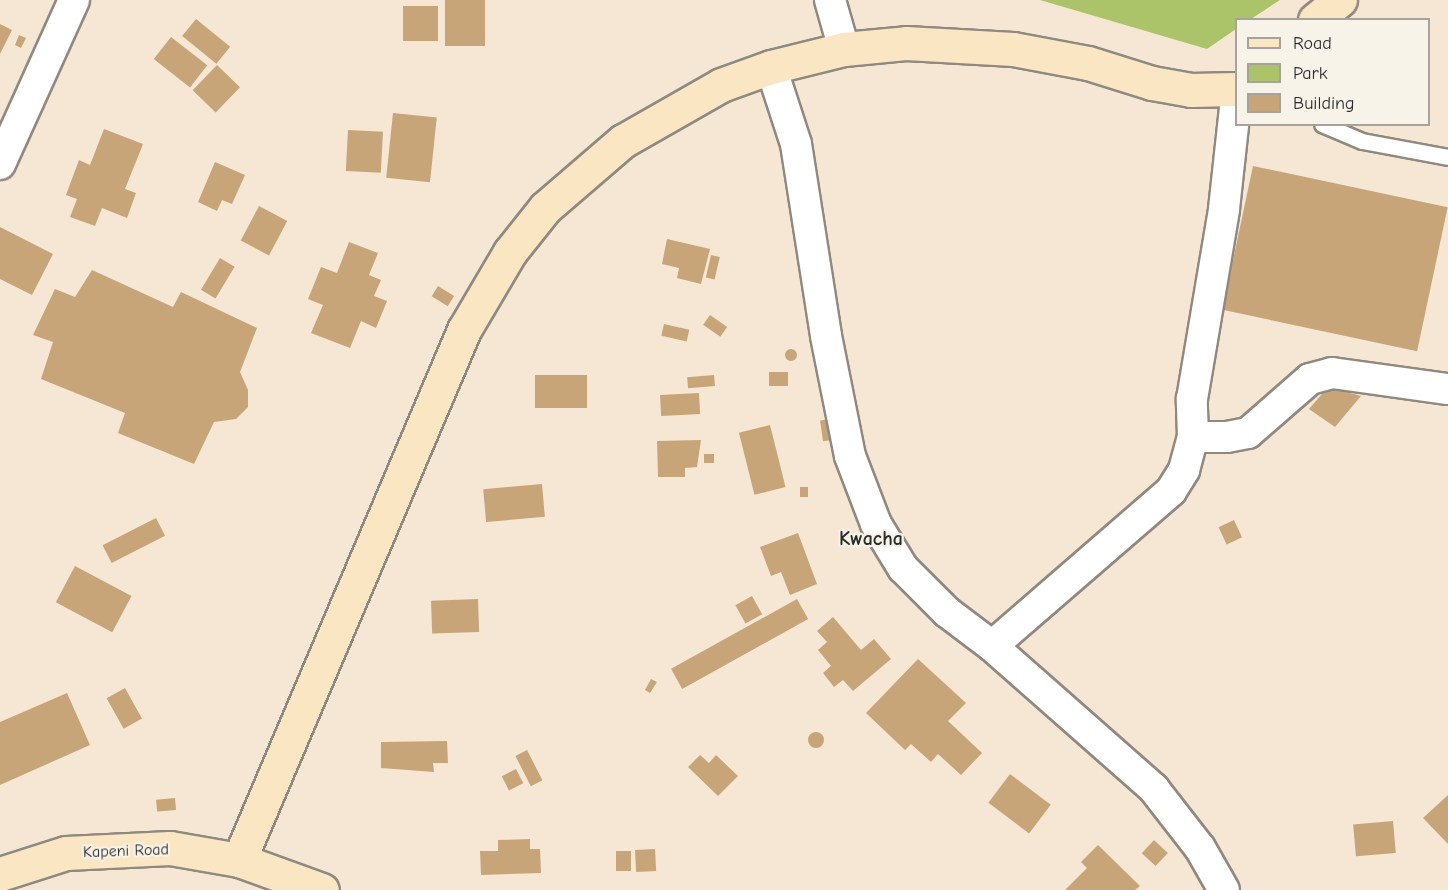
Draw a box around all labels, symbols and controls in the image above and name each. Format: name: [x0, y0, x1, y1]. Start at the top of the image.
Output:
legend: [1235, 18, 1430, 126]
text: Road: [1293, 33, 1332, 54]
text: Park: [1293, 63, 1327, 84]
text: Building: [1293, 93, 1355, 114]
district label: Kwacha: [839, 526, 903, 550]
street label: Kapeni Road: [83, 840, 169, 862]

